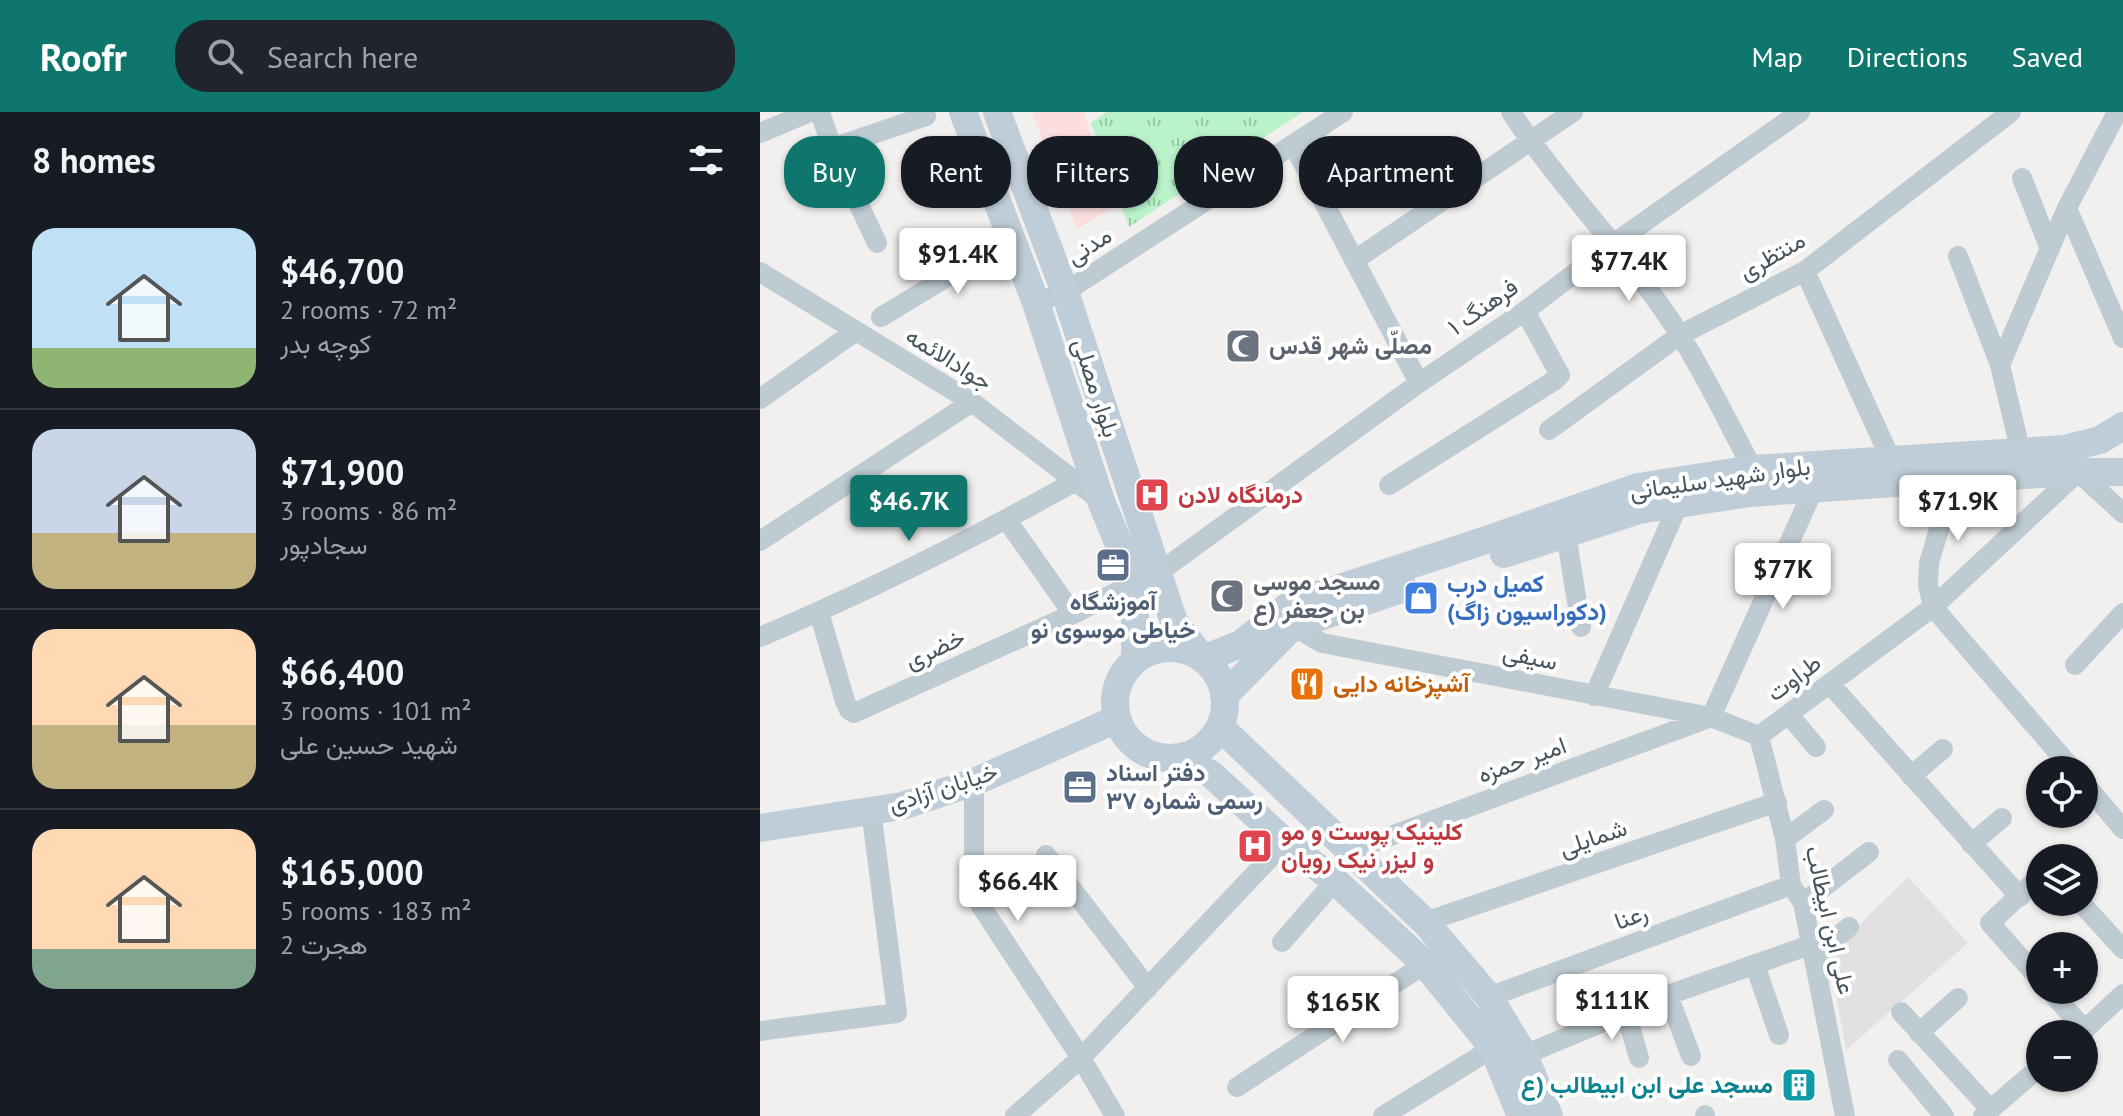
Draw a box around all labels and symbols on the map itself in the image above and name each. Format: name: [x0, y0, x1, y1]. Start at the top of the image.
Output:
street label: مدنی: [1060, 220, 1117, 272]
street label: منتظری: [1733, 224, 1811, 287]
pin: $91.4K: [893, 228, 1023, 296]
pin: $77.4K: [1564, 235, 1694, 303]
street label: فرهنگ ۱: [1441, 271, 1524, 342]
street label: جوادالائمه: [900, 320, 998, 397]
mosque icon: مصلّی شهر قدس: [1224, 327, 1262, 365]
place label: مصلّی شهر قدس: [1269, 330, 1432, 361]
street label: بلوار مصلی: [1066, 334, 1127, 441]
street label: بلوار شهید سلیمانی: [1628, 450, 1812, 507]
pin: $46.7K: [844, 475, 974, 543]
pin: $71.9K: [1893, 475, 2023, 543]
hospital icon: درمانگاه لادن: [1133, 476, 1171, 514]
place label: درمانگاه لادن: [1178, 479, 1303, 510]
pin: $77K: [1736, 543, 1830, 611]
office icon: آموزشگاه خیاطی موسوی نو: [1094, 546, 1132, 584]
place label: مسجد موسی بن جعفر (ع: [1253, 566, 1381, 626]
place label: کمیل درب (دکوراسیون زاگ): [1447, 568, 1607, 627]
mosque icon: مسجد موسی بن جعفر (ع: [1208, 577, 1246, 615]
shop icon: کمیل درب (دکوراسیون زاگ): [1402, 579, 1440, 617]
place label: آموزشگاه خیاطی موسوی نو: [1031, 586, 1195, 645]
street label: خضری: [900, 621, 970, 676]
street label: سیفی: [1500, 636, 1560, 677]
street label: طراوت: [1760, 647, 1827, 708]
restaurant icon: آشپزخانه دایی: [1288, 665, 1326, 703]
place label: آشپزخانه دایی: [1333, 668, 1471, 700]
street label: امیر حمزه: [1473, 729, 1570, 790]
street label: خیابان آزادی: [884, 755, 1001, 820]
place label: دفتر اسناد رسمی شماره ۳۷: [1106, 757, 1263, 816]
office icon: دفتر اسناد رسمی شماره ۳۷: [1061, 768, 1099, 806]
street label: شمایلی: [1555, 812, 1631, 864]
place label: کلینیک پوست و مو و لیزر نیک رویان: [1281, 816, 1463, 875]
hospital icon: کلینیک پوست و مو و لیزر نیک رویان: [1236, 827, 1274, 865]
street label: علی ابن ابیطالب: [1798, 843, 1863, 997]
pin: $66.4K: [953, 855, 1083, 923]
street label: رعنا: [1610, 896, 1652, 937]
pin: $111K: [1556, 974, 1668, 1042]
pin: $165K: [1287, 976, 1399, 1044]
building icon: مسجد علی ابن ابیطالب (ع: [1780, 1066, 1818, 1104]
place label: مسجد علی ابن ابیطالب (ع: [1521, 1069, 1773, 1101]

